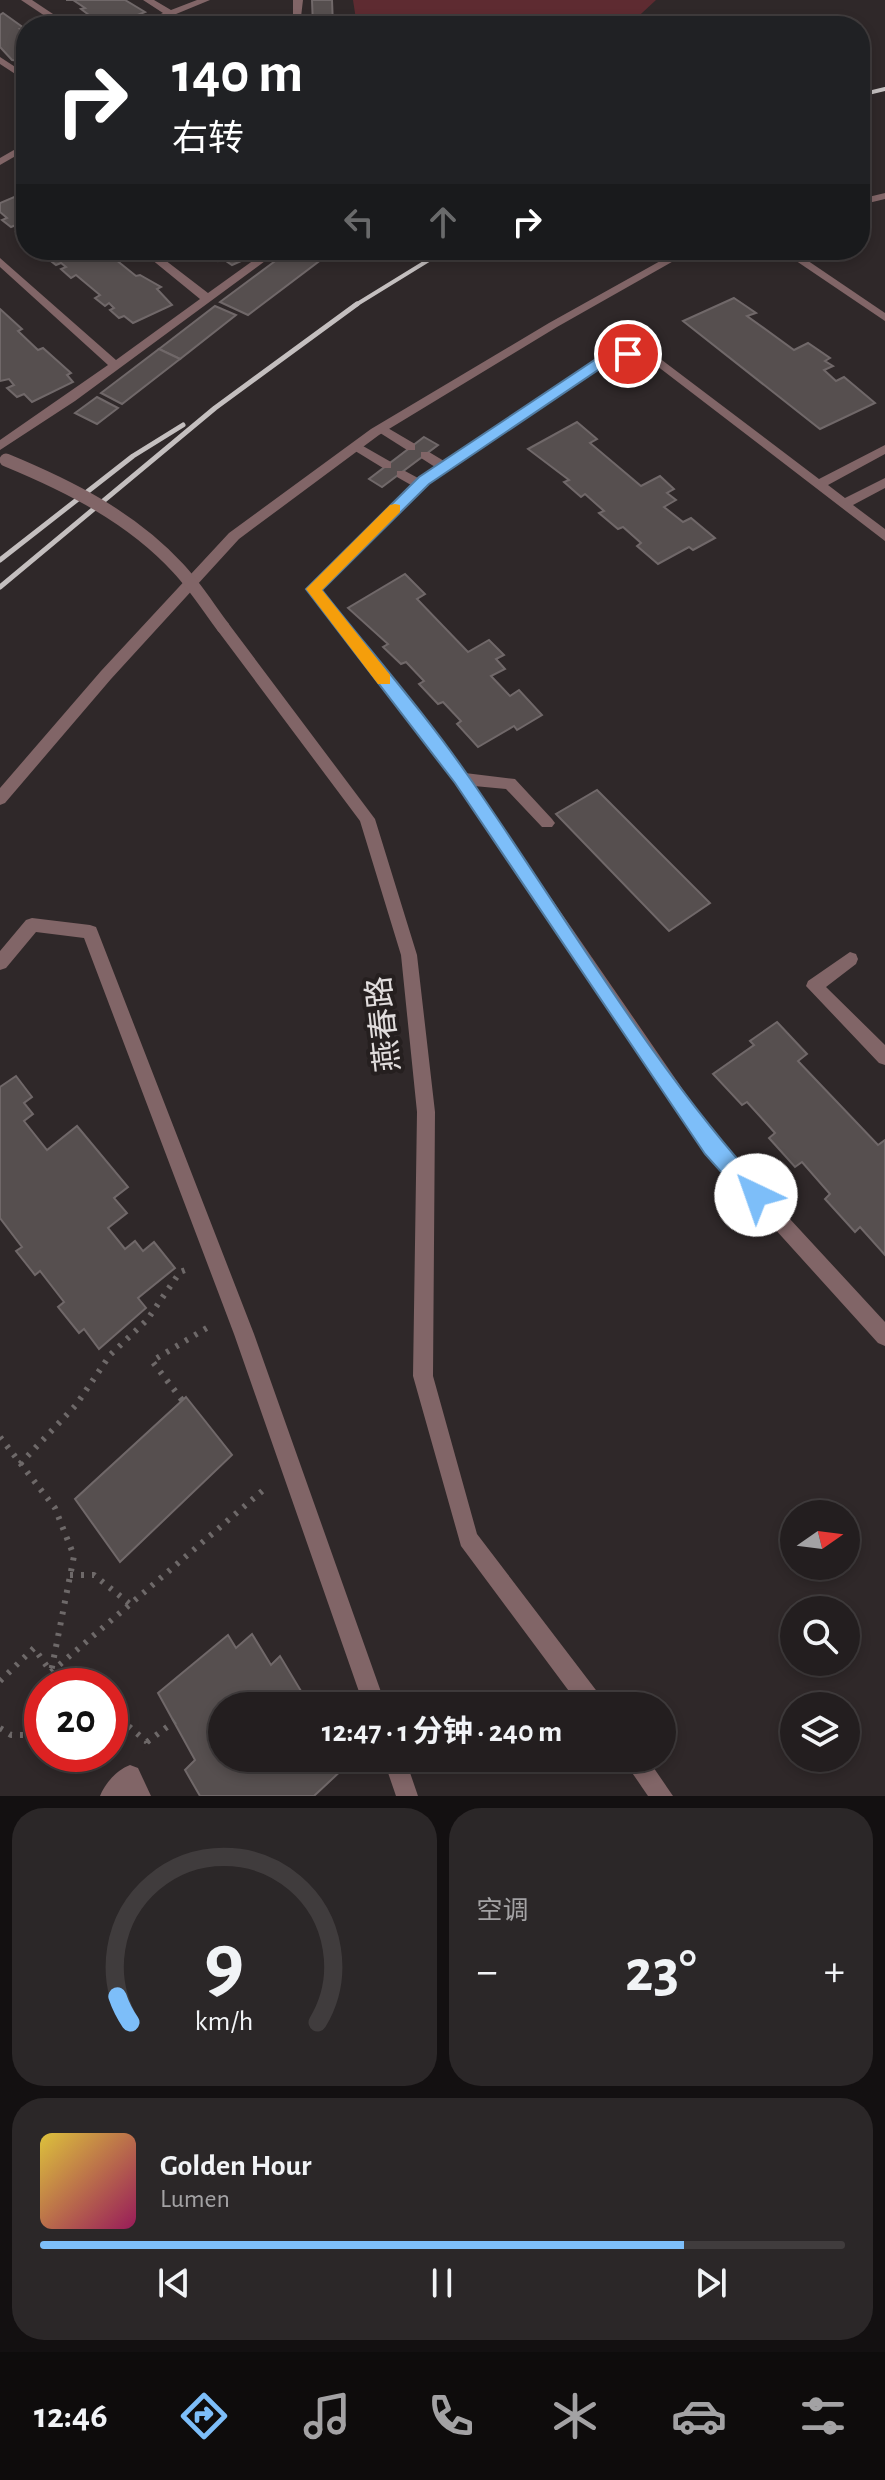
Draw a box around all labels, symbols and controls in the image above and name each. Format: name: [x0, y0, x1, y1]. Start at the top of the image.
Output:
text: 140 m: [172, 46, 303, 102]
icon: right: [40, 48, 144, 152]
text: 右转: [172, 121, 244, 157]
icon: left: [337, 200, 381, 244]
icon: ahead: [421, 200, 465, 244]
icon: right: [505, 200, 549, 244]
pin: [594, 320, 662, 388]
icon: arrive: [606, 332, 650, 376]
street label: 燕春路: [361, 975, 405, 1074]
position arrow: [714, 1153, 798, 1237]
north arrow: [780, 1500, 860, 1580]
map controls: [780, 1500, 860, 1772]
button: search: [780, 1596, 860, 1676]
speed limit sign: 20: [24, 1668, 128, 1772]
button: layers: [780, 1692, 860, 1772]
text: 12:47 · 1 分钟 · 240 m: [322, 1717, 562, 1747]
text: 空调: [477, 1898, 529, 1924]
text: 9: [204, 1922, 244, 2006]
text: 23°: [625, 1942, 697, 2002]
text: −: [477, 1950, 498, 1994]
text: +: [824, 1950, 845, 1994]
text: km/h: [195, 2007, 254, 2036]
text: Golden Hour: [160, 2151, 312, 2181]
text: Lumen: [160, 2186, 230, 2212]
icon: previous: [152, 2261, 196, 2305]
icon: pause: [420, 2261, 464, 2305]
icon: next: [689, 2261, 733, 2305]
icon: directions: [176, 2388, 232, 2444]
icon: music: [299, 2388, 355, 2444]
icon: phone: [423, 2388, 479, 2444]
icon: climate: [547, 2388, 603, 2444]
icon: car: [671, 2388, 727, 2444]
icon: filters: [795, 2388, 851, 2444]
text: 12:46: [34, 2398, 108, 2434]

